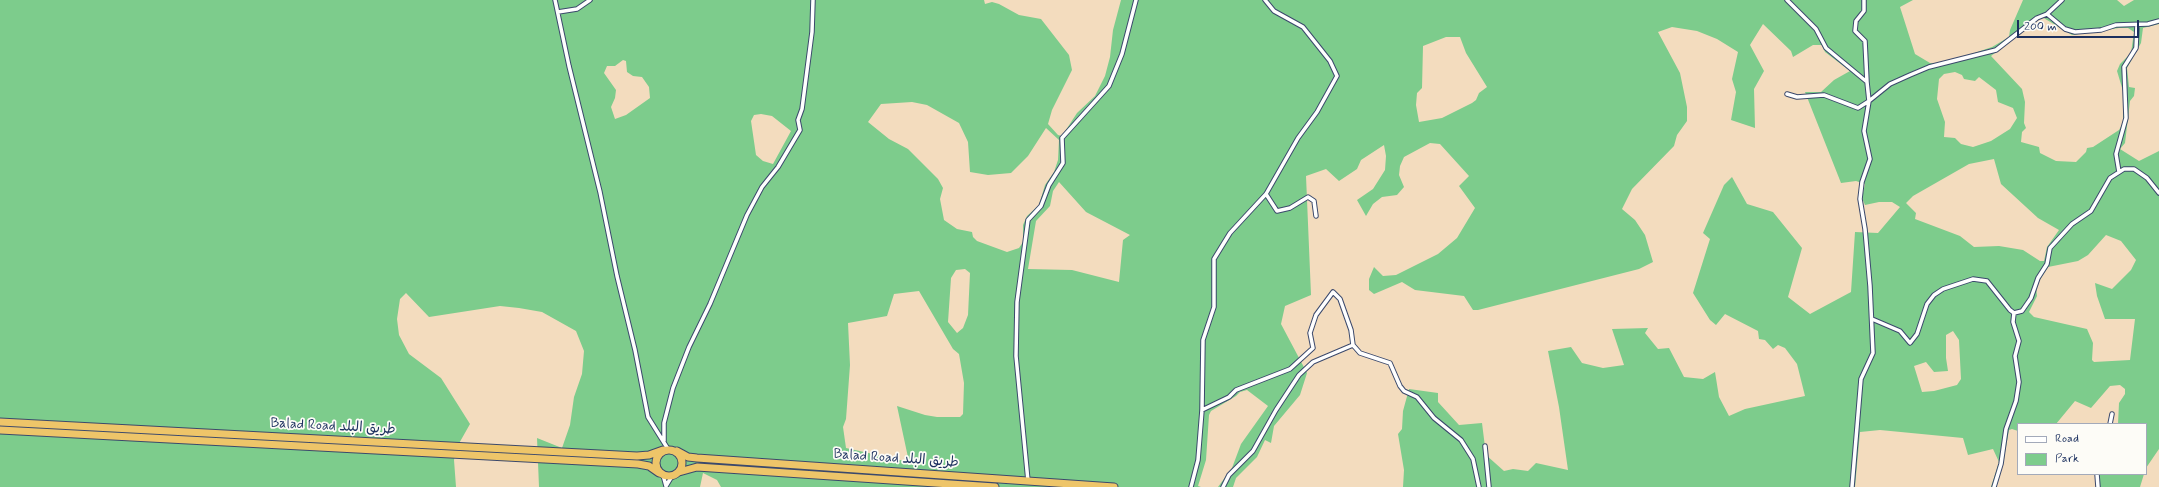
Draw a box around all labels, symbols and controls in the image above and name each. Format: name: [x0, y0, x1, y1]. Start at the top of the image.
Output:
scale bar: [2019, 12, 2141, 38]
text: 200 m: [2024, 19, 2057, 35]
street label: Balad Road طريق البلد: [270, 415, 396, 439]
legend: [2017, 423, 2147, 475]
text: Road: [2055, 431, 2079, 447]
street label: Balad Road طريق البلد: [833, 446, 959, 472]
text: Park: [2055, 451, 2079, 467]

